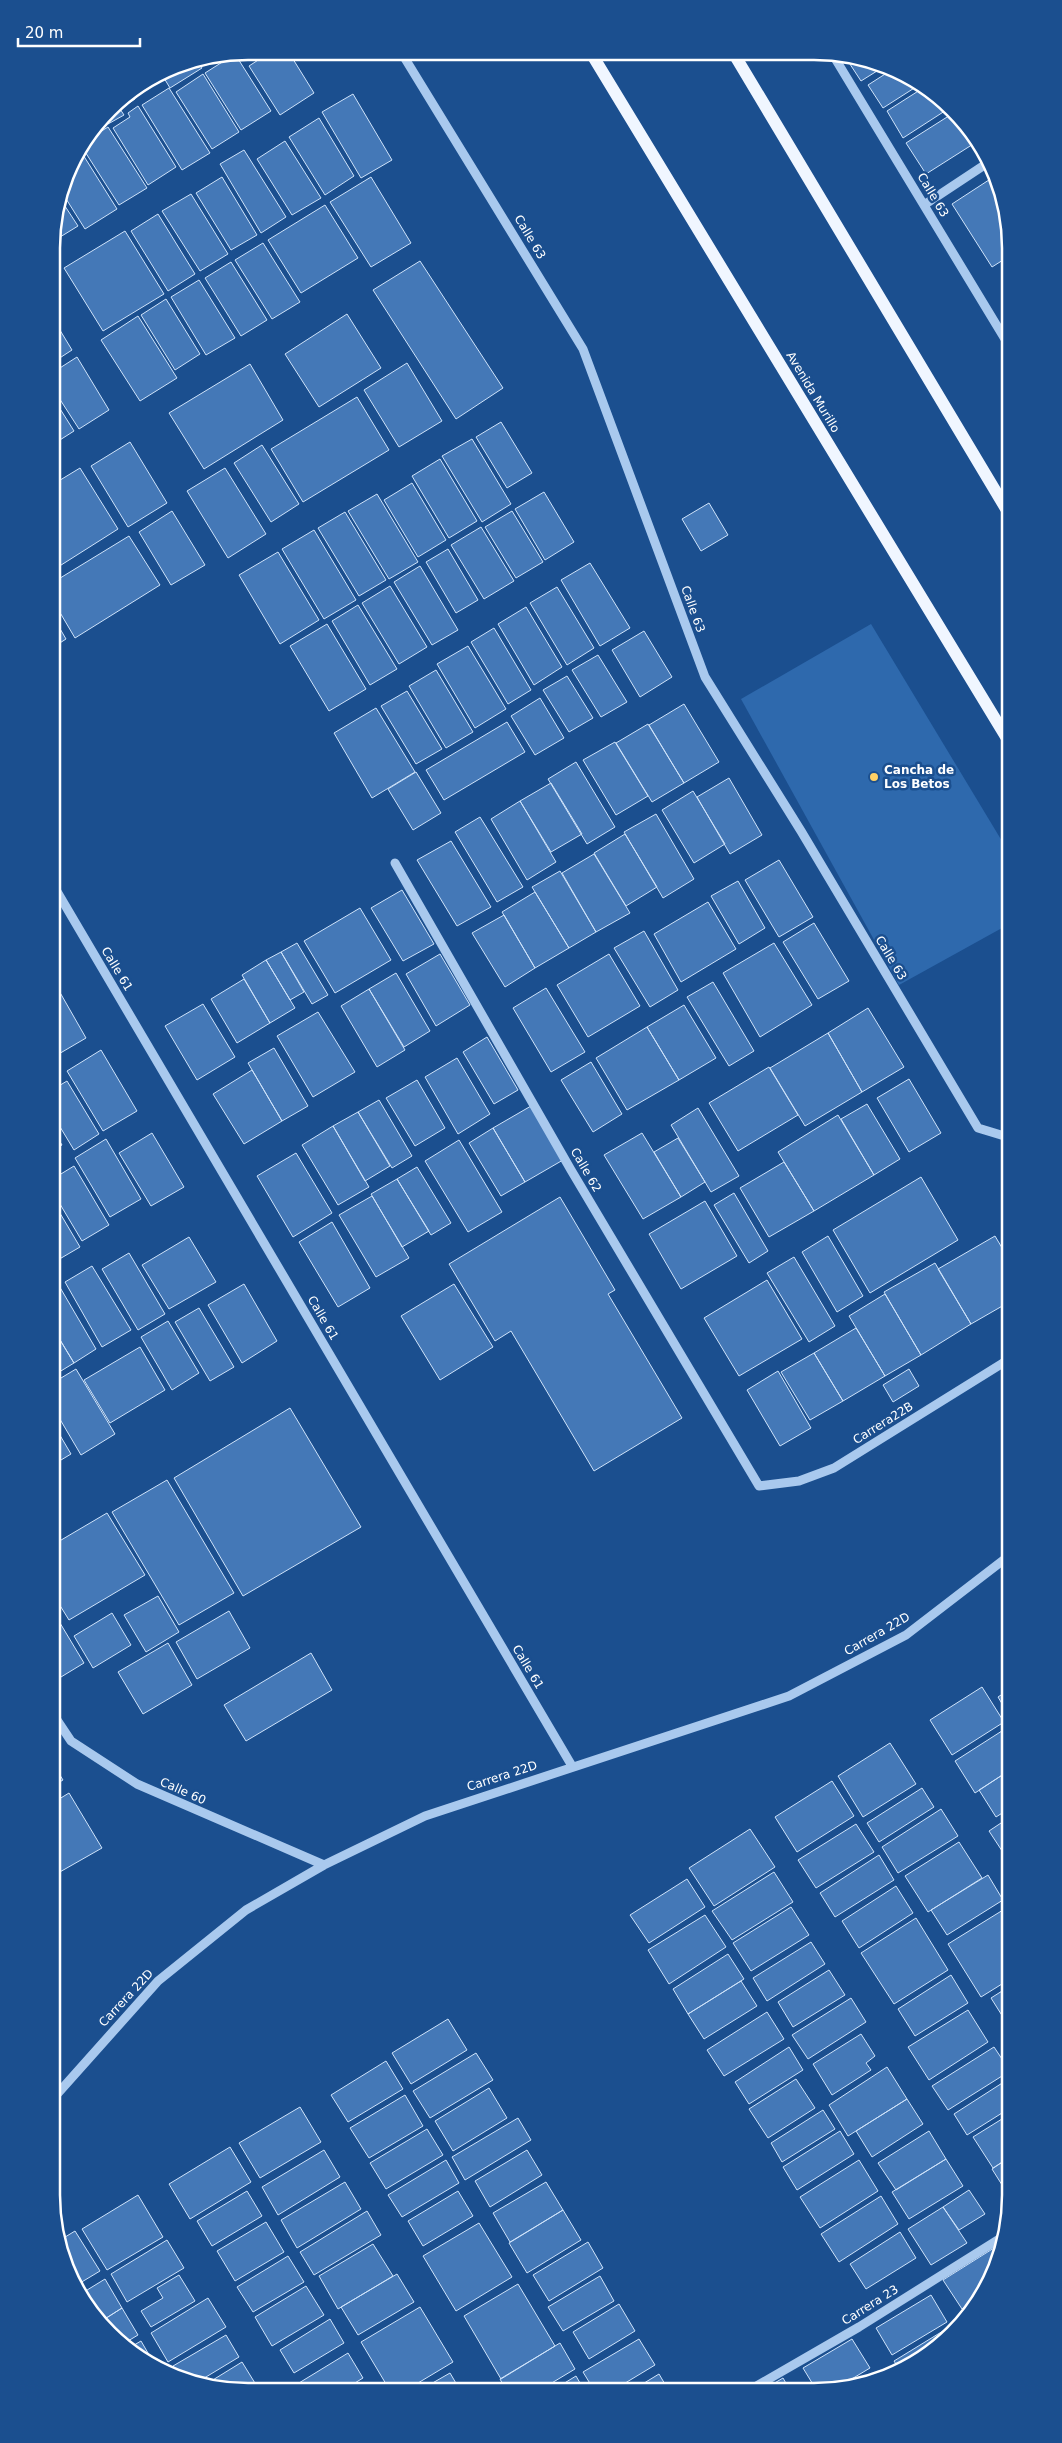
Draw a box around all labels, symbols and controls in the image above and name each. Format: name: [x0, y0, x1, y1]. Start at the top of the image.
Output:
scale bar: [18, 15, 140, 47]
text: 20 m: [25, 24, 63, 42]
street label: Calle 63: [914, 170, 952, 220]
street label: Calle 63: [511, 212, 549, 262]
street label: Avenida Murillo: [783, 349, 843, 435]
street label: Calle 63: [678, 584, 708, 634]
place label: Cancha de Los Betos: [884, 763, 954, 791]
marker: Cancha de Los Betos: [868, 771, 880, 783]
street label: Calle 63: [872, 933, 910, 983]
street label: Calle 61: [98, 944, 136, 994]
street label: Calle 62: [568, 1145, 604, 1195]
street label: Calle 61: [305, 1293, 341, 1343]
street label: Carrera22B: [850, 1399, 916, 1447]
street label: Carrera 22D: [842, 1610, 912, 1658]
street label: Calle 61: [509, 1642, 547, 1692]
street label: Carrera 22D: [465, 1758, 539, 1794]
street label: Calle 60: [158, 1775, 208, 1807]
street label: Carrera 22D: [96, 1966, 156, 2030]
street label: Carrera 23: [839, 2282, 901, 2328]

